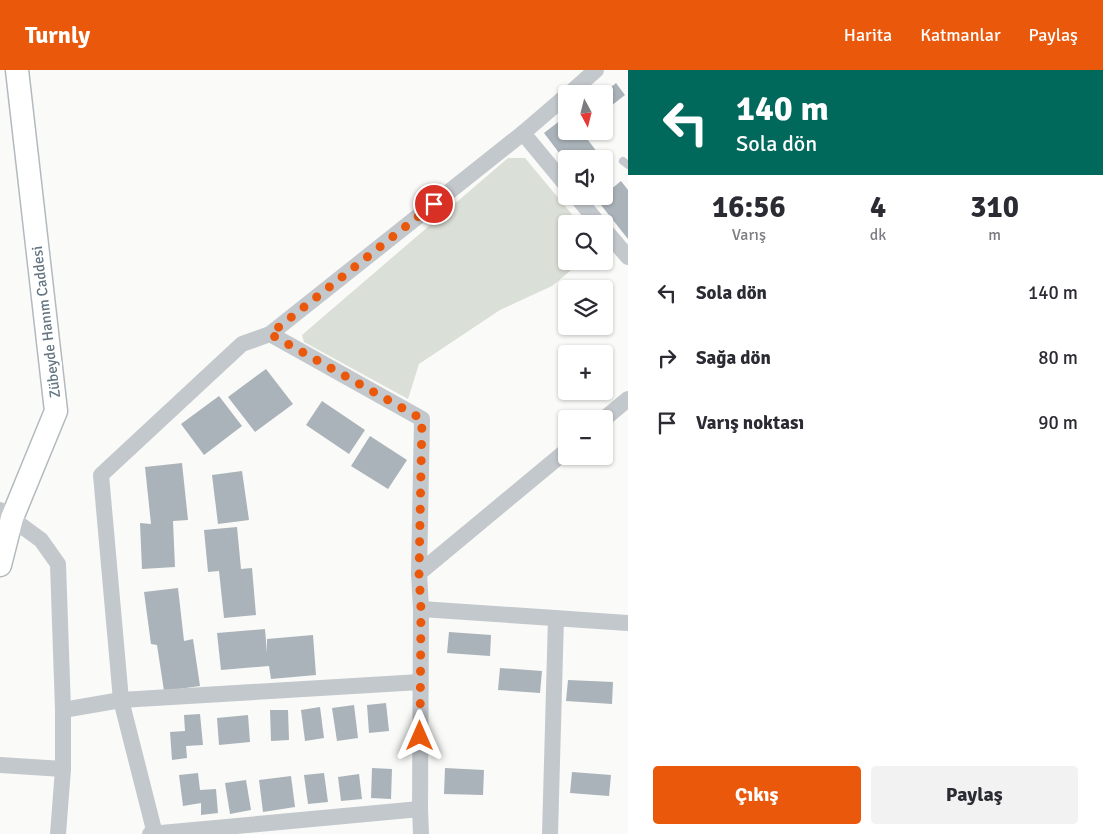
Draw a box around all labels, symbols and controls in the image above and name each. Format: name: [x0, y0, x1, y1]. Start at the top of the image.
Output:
text: Turnly: [25, 20, 90, 50]
text: Harita: [844, 24, 892, 46]
text: Katmanlar: [920, 24, 1001, 46]
text: Paylaş: [1029, 24, 1078, 46]
north arrow: [558, 85, 612, 140]
map controls: [558, 85, 613, 465]
text: 140 m: [736, 87, 829, 130]
icon: left: [653, 90, 718, 155]
text: Sola dön: [736, 130, 817, 157]
button: sound: [558, 150, 613, 205]
pin: [413, 183, 455, 225]
text: 16:56: [712, 189, 786, 226]
text: 4: [870, 189, 886, 226]
text: 310: [970, 189, 1019, 226]
icon: arrive: [420, 190, 448, 218]
button: search: [558, 215, 613, 270]
text: Varış: [732, 225, 766, 245]
text: dk: [870, 225, 886, 245]
text: m: [988, 225, 1001, 245]
street label: Zübeyde Hanım Caddesi: [28, 245, 64, 399]
icon: left: [653, 279, 681, 307]
button: layers: [558, 280, 613, 335]
text: Sola dön: [696, 281, 767, 305]
text: 140 m: [1028, 281, 1078, 305]
icon: right: [653, 344, 681, 372]
button: +: [558, 345, 613, 400]
text: Sağa dön: [696, 346, 771, 370]
text: 80 m: [1038, 346, 1078, 370]
icon: arrive: [653, 409, 681, 437]
button: −: [558, 410, 613, 465]
text: Varış noktası: [696, 411, 804, 435]
text: 90 m: [1038, 411, 1078, 435]
position arrow: [393, 709, 445, 761]
button: Çıkış: [653, 766, 861, 824]
button: Paylaş: [871, 766, 1078, 824]

